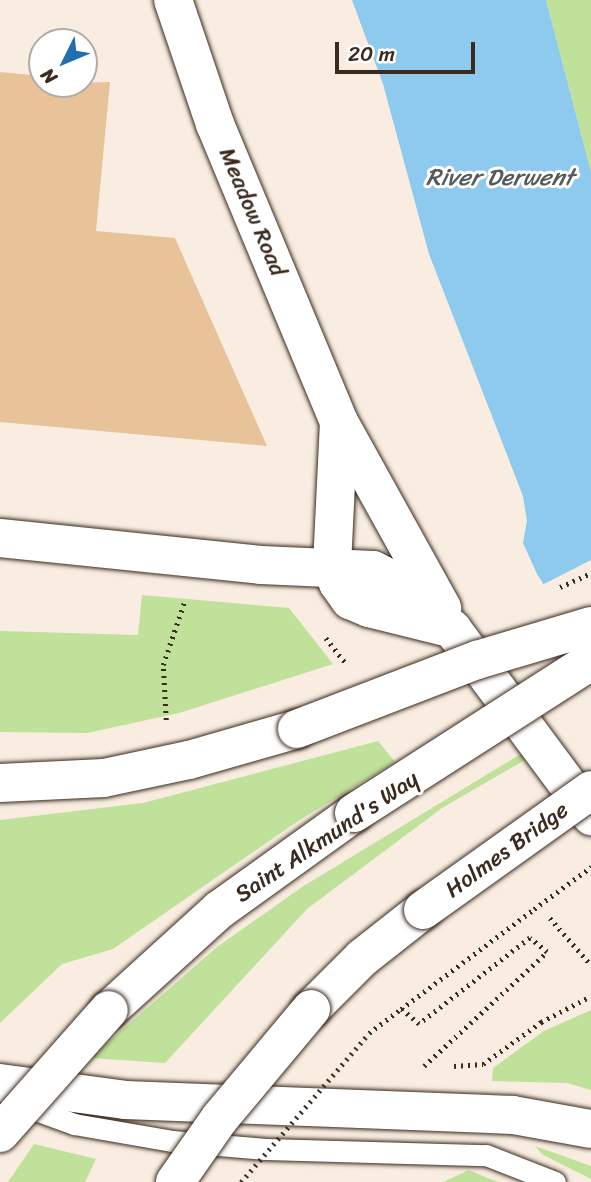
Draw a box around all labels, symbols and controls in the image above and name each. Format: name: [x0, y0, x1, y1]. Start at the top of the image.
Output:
north arrow: [28, 28, 98, 98]
scale bar: [339, 28, 479, 72]
text: 20 m: [348, 35, 395, 73]
text: N: [32, 60, 65, 92]
street label: Meadow Road: [213, 144, 291, 280]
water label: River Derwent: [425, 164, 575, 192]
street label: Saint Alkmund's Way: [230, 766, 424, 908]
street label: Holmes Bridge: [440, 796, 574, 904]

